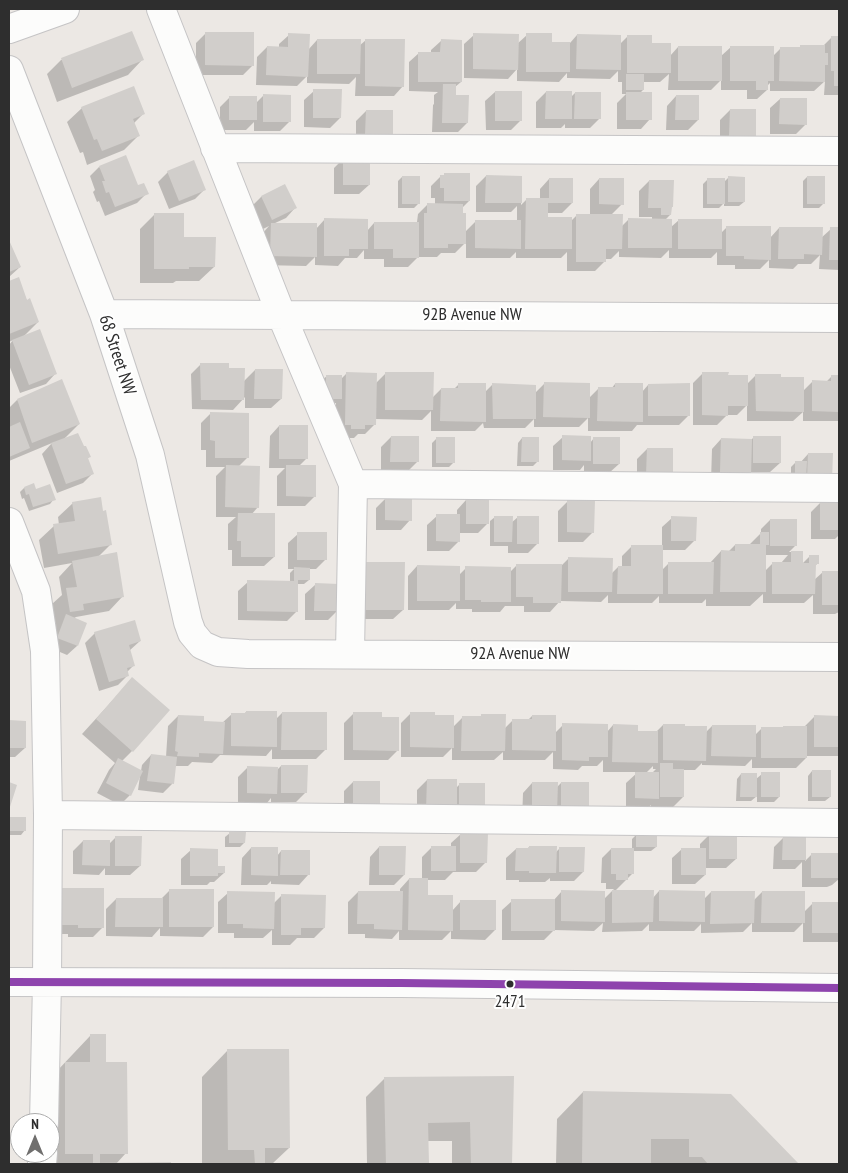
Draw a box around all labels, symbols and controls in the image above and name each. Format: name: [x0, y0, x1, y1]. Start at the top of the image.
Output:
street label: 92B Avenue NW: [422, 304, 522, 326]
street label: 68 Street NW: [94, 312, 140, 398]
street label: 92A Avenue NW: [470, 643, 570, 665]
marker: 2471: [505, 979, 515, 989]
place label: 2471: [495, 992, 525, 1012]
north arrow: [10, 1113, 60, 1163]
text: N: [31, 1115, 39, 1133]

